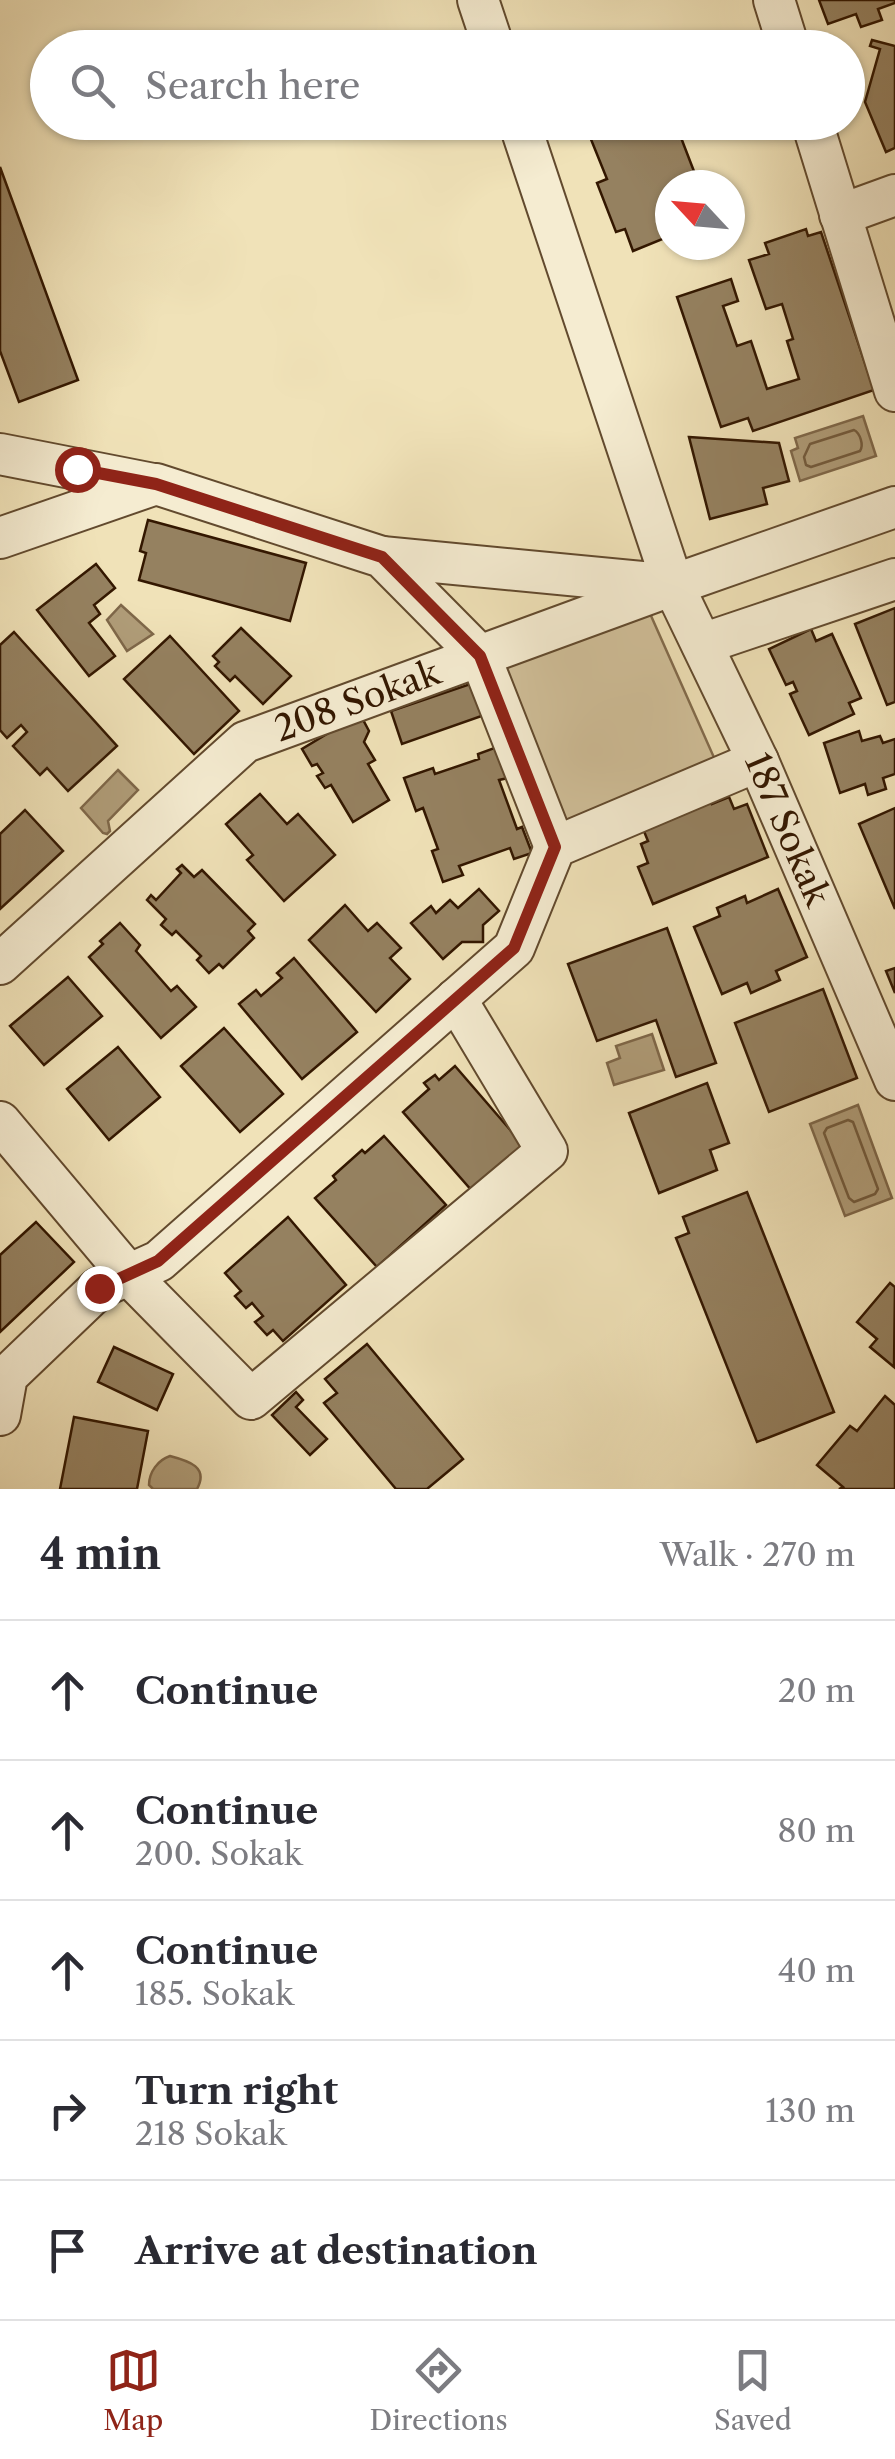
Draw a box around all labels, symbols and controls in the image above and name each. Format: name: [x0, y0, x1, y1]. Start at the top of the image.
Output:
search box: [30, 30, 865, 140]
icon: search: [65, 58, 120, 113]
text: Search here: [145, 62, 360, 109]
north arrow: [655, 170, 745, 260]
route start: [55, 447, 101, 493]
street label: 208 Sokak: [268, 650, 447, 750]
street label: 187 Sokak: [736, 746, 840, 914]
route end: [77, 1266, 123, 1312]
text: 4 min: [40, 1528, 161, 1580]
text: Walk · 270 m: [660, 1535, 855, 1574]
icon: ahead: [40, 1663, 95, 1718]
text: Continue: [135, 1667, 318, 1714]
text: 20 m: [778, 1671, 855, 1710]
text: Continue: [135, 1787, 318, 1834]
icon: ahead: [40, 1803, 95, 1858]
text: 80 m: [777, 1811, 855, 1850]
text: 200. Sokak: [135, 1834, 302, 1873]
text: Continue: [135, 1927, 318, 1974]
icon: ahead: [40, 1943, 95, 1998]
text: 40 m: [778, 1951, 855, 1990]
text: 185. Sokak: [135, 1974, 294, 2013]
text: Turn right: [135, 2067, 338, 2114]
icon: right: [40, 2083, 95, 2138]
text: 130 m: [765, 2091, 855, 2130]
text: 218 Sokak: [135, 2114, 286, 2153]
icon: arrive: [40, 2223, 95, 2278]
text: Arrive at destination: [135, 2227, 538, 2274]
tab: Map: [103, 2343, 163, 2437]
tab: Directions: [369, 2343, 508, 2437]
tab: Saved: [714, 2343, 792, 2437]

